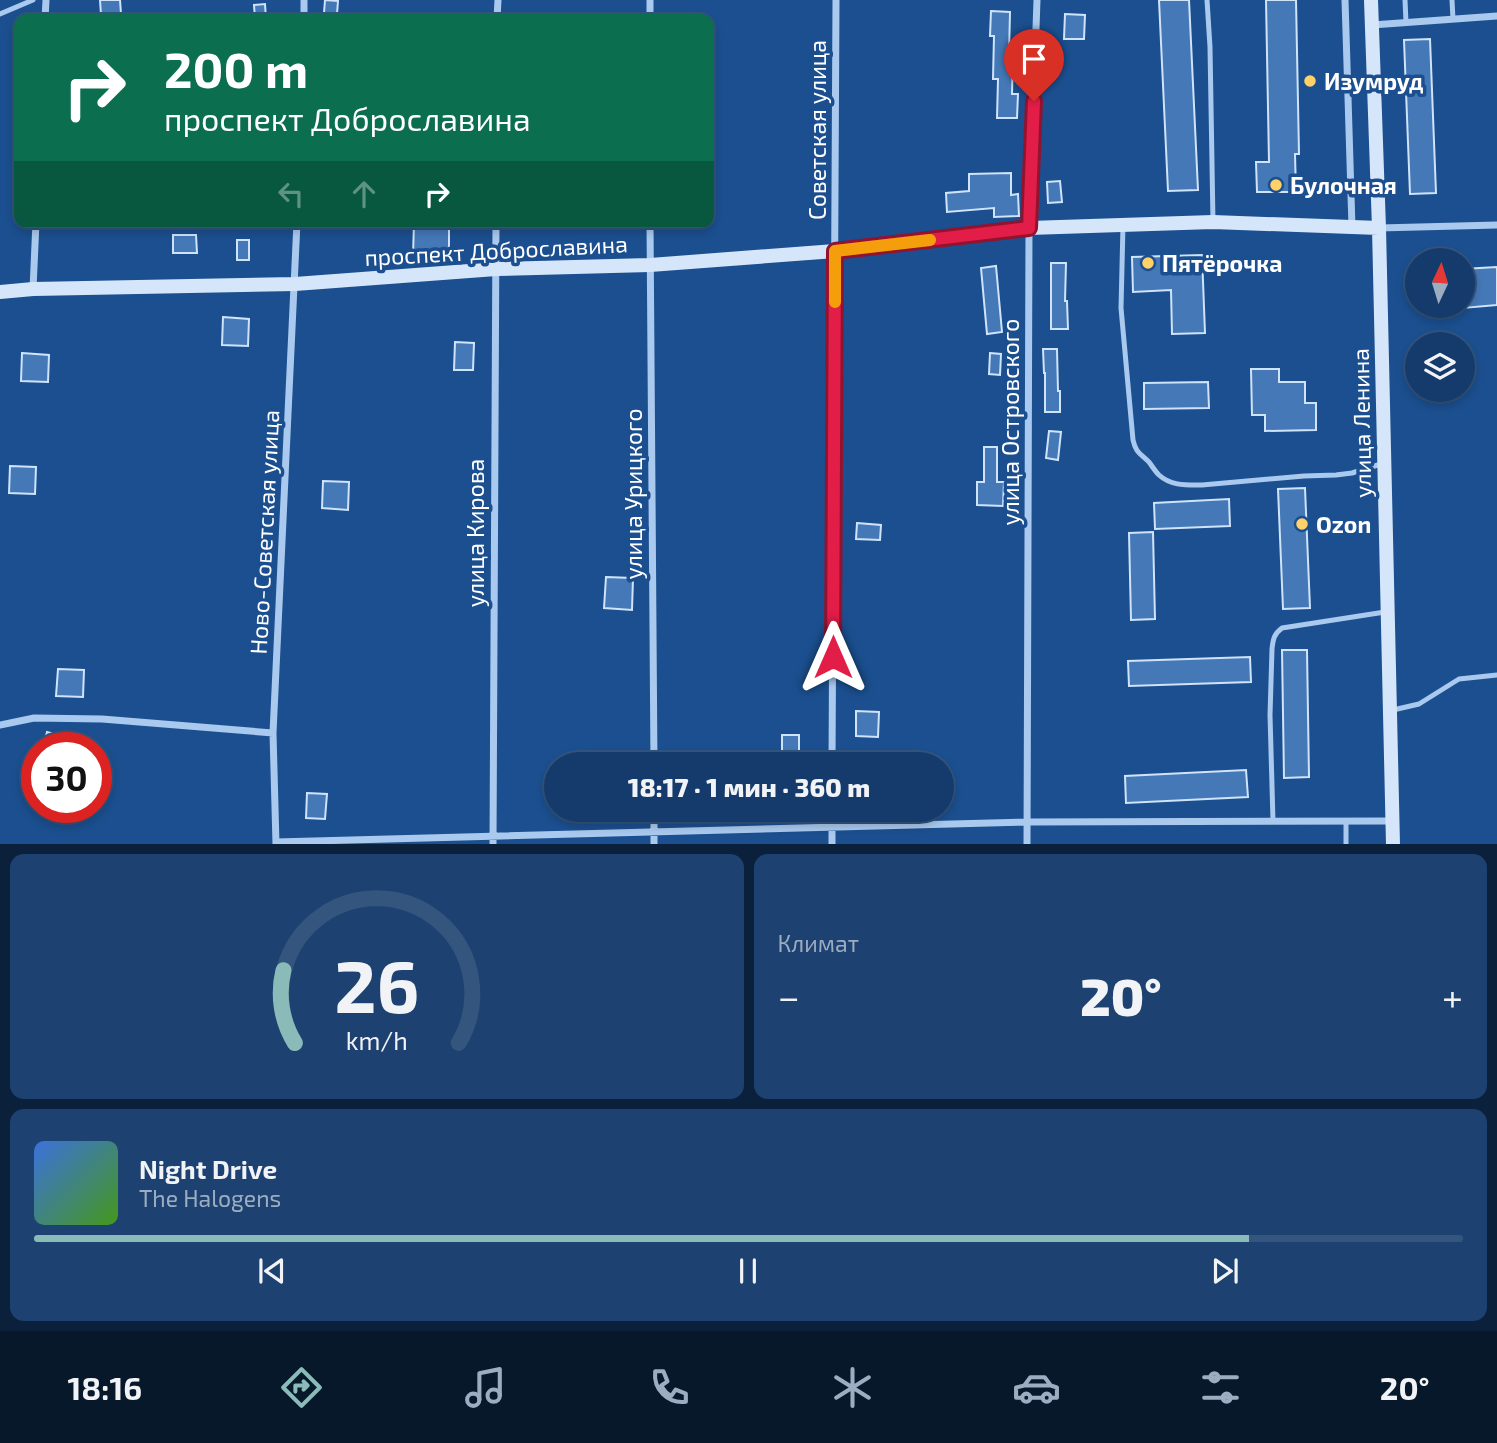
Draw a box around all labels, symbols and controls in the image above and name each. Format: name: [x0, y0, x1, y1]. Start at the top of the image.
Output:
pin: [1004, 29, 1064, 101]
text: 200 m: [164, 39, 308, 98]
street label: Советская улица: [803, 40, 832, 220]
icon: arrive: [1015, 40, 1053, 78]
icon: right: [49, 42, 140, 133]
place label: Изумруд: [1324, 67, 1423, 95]
marker: Изумруд: [1302, 73, 1318, 89]
text: проспект Доброславина: [164, 99, 531, 137]
place label: Булочная: [1290, 171, 1397, 199]
icon: left: [272, 175, 310, 213]
icon: ahead: [345, 175, 383, 213]
icon: right: [418, 175, 456, 213]
marker: Булочная: [1268, 177, 1284, 193]
street label: проспект Доброславина: [364, 229, 628, 271]
north arrow: [1405, 248, 1475, 318]
map controls: [1405, 248, 1475, 402]
place label: Пятёрочка: [1162, 249, 1282, 277]
marker: Пятёрочка: [1140, 255, 1156, 271]
street label: улица Островского: [996, 319, 1025, 525]
button: layers: [1405, 332, 1475, 402]
street label: улица Ленина: [1346, 348, 1377, 498]
street label: улица Урицкого: [619, 408, 648, 580]
street label: Ново-Советская улица: [244, 409, 285, 655]
street label: улица Кирова: [461, 459, 490, 607]
place label: Ozon: [1316, 510, 1371, 538]
marker: Ozon: [1294, 516, 1310, 532]
position arrow: [796, 620, 870, 694]
speed limit sign: 30: [21, 732, 112, 823]
text: 18:17 · 1 мин · 360 m: [628, 771, 870, 802]
text: Климат: [778, 929, 859, 957]
text: 26: [334, 940, 419, 1028]
text: 20°: [1080, 964, 1162, 1026]
text: −: [778, 973, 800, 1019]
text: +: [1442, 973, 1463, 1019]
text: km/h: [346, 1024, 408, 1054]
text: Night Drive: [139, 1153, 277, 1184]
text: The Halogens: [139, 1184, 281, 1212]
icon: previous: [253, 1252, 291, 1290]
icon: pause: [729, 1252, 767, 1290]
icon: next: [1206, 1252, 1244, 1290]
icon: directions: [277, 1363, 326, 1412]
icon: music: [461, 1363, 510, 1412]
icon: phone: [645, 1363, 694, 1412]
icon: climate: [828, 1363, 877, 1412]
icon: car: [1012, 1363, 1061, 1412]
icon: filters: [1196, 1363, 1245, 1412]
text: 18:16: [67, 1368, 142, 1406]
text: 20°: [1380, 1368, 1430, 1406]

